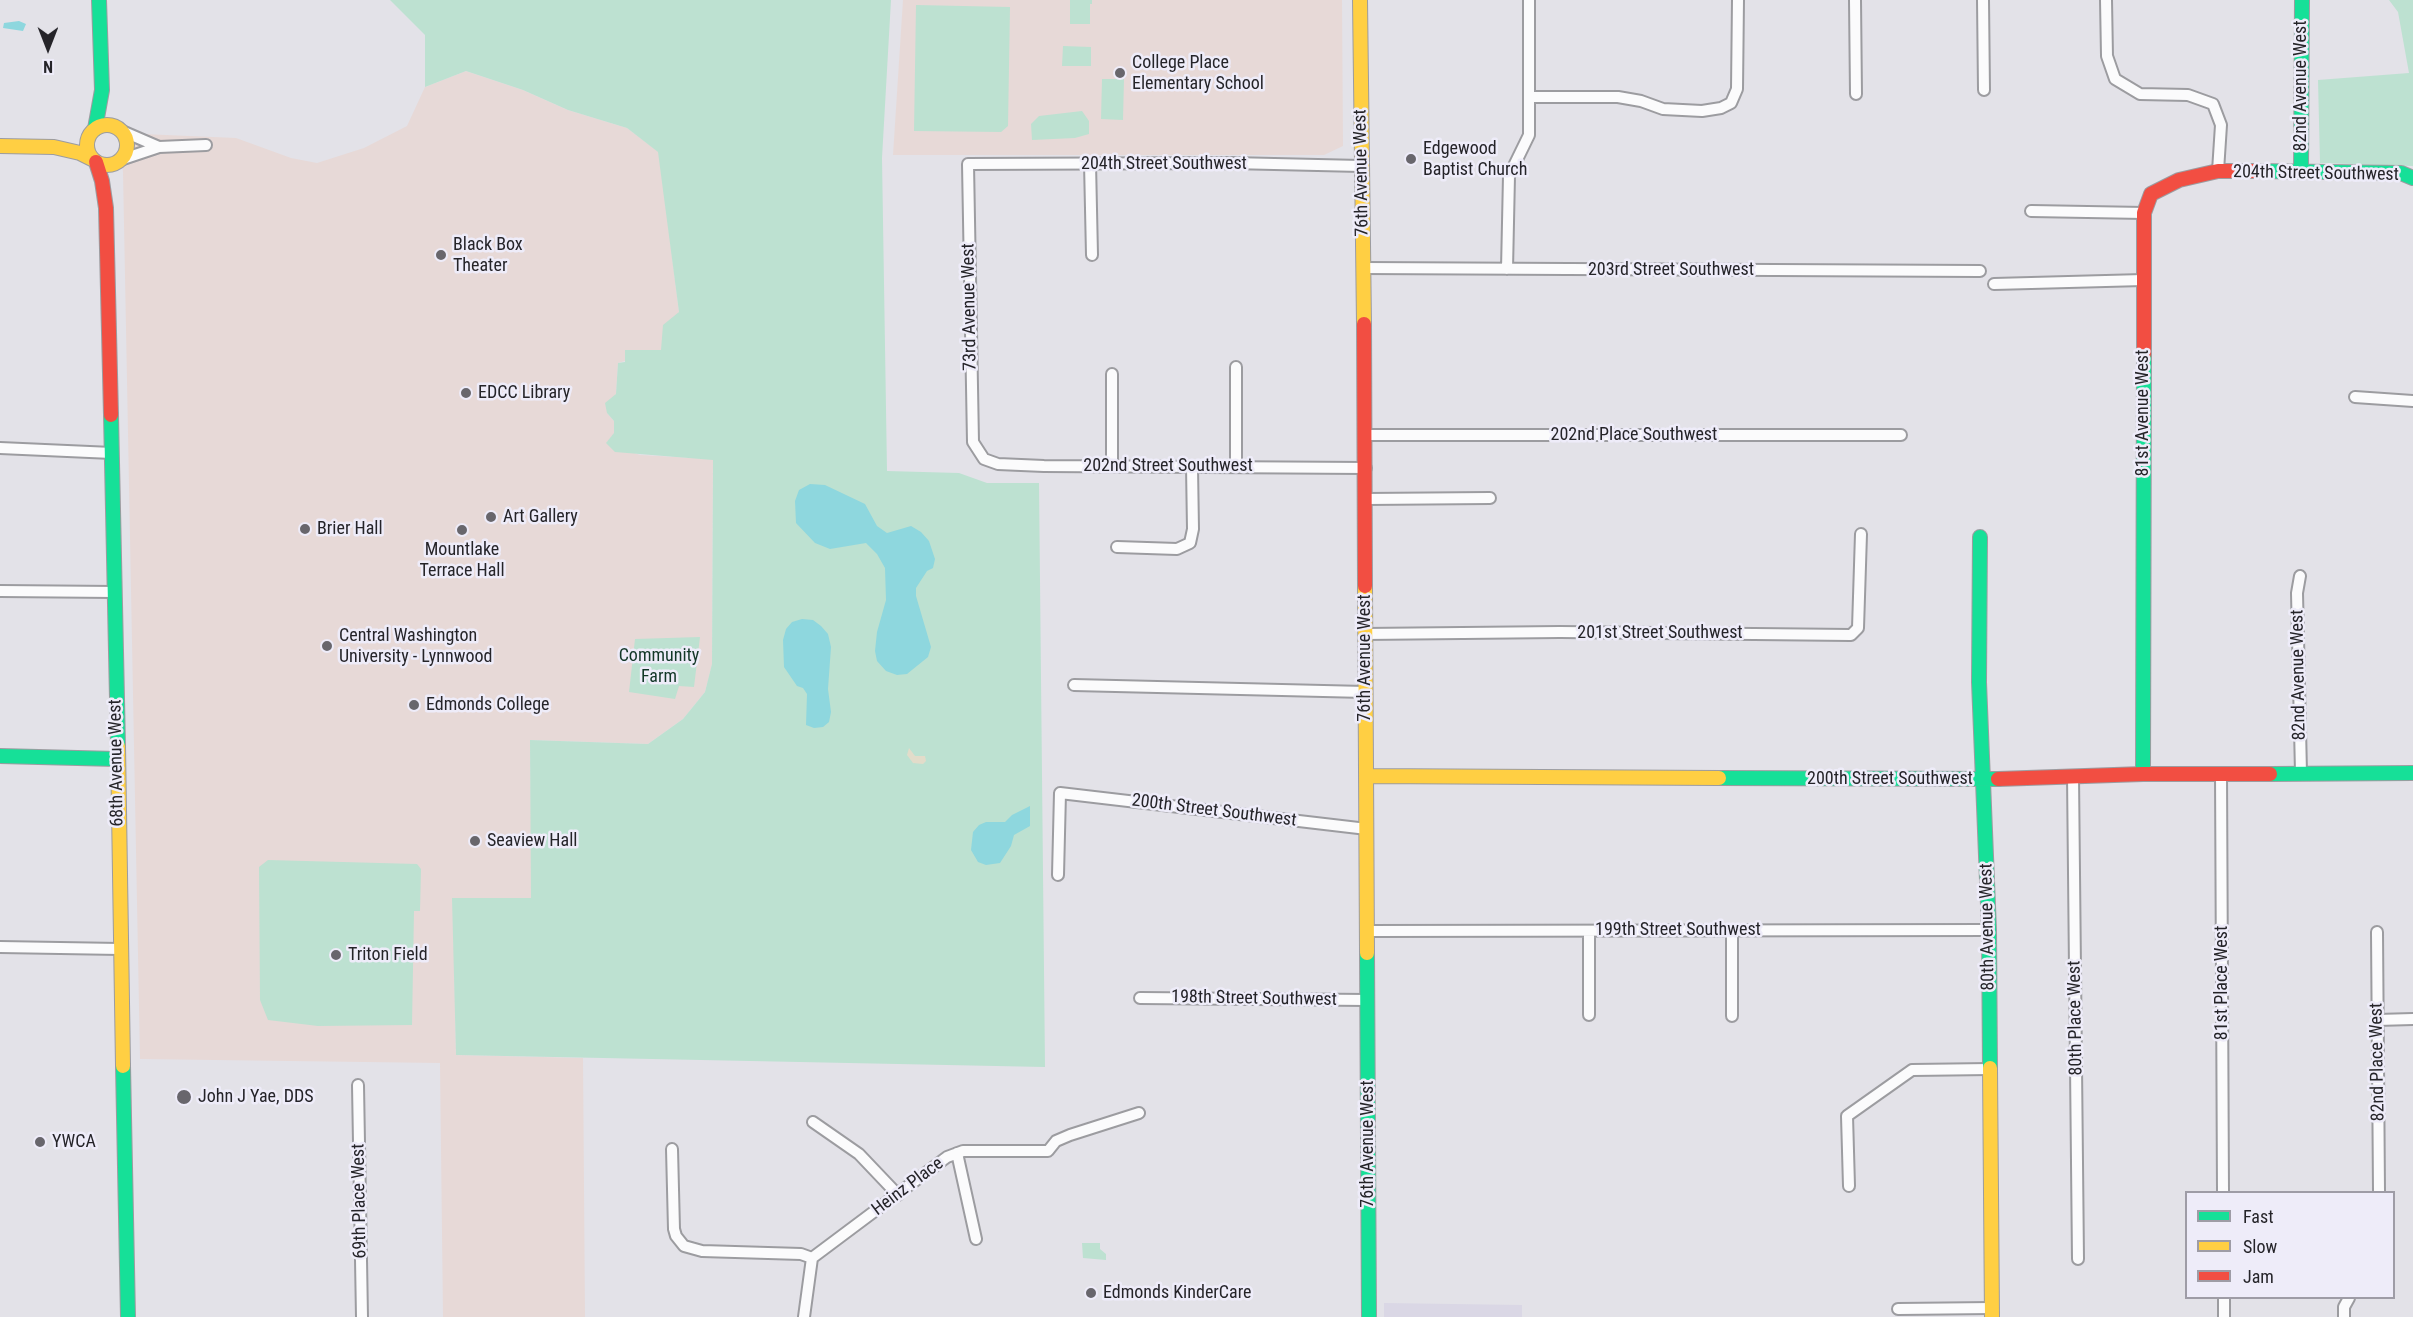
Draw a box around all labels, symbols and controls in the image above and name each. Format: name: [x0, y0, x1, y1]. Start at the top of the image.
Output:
north arrow: [18, 18, 78, 78]
street label: 82nd Avenue West: [2290, 21, 2312, 151]
place label: College Place Elementary School: [1132, 52, 1264, 94]
text: N: [43, 57, 53, 76]
marker: College Place Elementary School: [1113, 66, 1127, 80]
street label: 76th Avenue West: [1350, 109, 1374, 237]
place label: Edgewood Baptist Church: [1423, 138, 1527, 180]
marker: Edgewood Baptist Church: [1404, 152, 1418, 166]
street label: 204th Street Southwest: [1081, 153, 1247, 175]
street label: 204th Street Southwest: [2233, 162, 2399, 186]
place label: Black Box Theater: [453, 234, 523, 276]
street label: 73rd Avenue West: [958, 243, 982, 371]
marker: Black Box Theater: [434, 248, 448, 262]
street label: 203rd Street Southwest: [1588, 259, 1754, 281]
street label: 81st Avenue West: [2132, 350, 2154, 476]
place label: EDCC Library: [478, 382, 570, 404]
marker: EDCC Library: [459, 386, 473, 400]
street label: 202nd Place Southwest: [1551, 424, 1717, 446]
street label: 202nd Street Southwest: [1083, 455, 1253, 477]
place label: Art Gallery: [503, 506, 578, 528]
marker: Art Gallery: [484, 510, 498, 524]
place label: Brier Hall: [317, 518, 383, 540]
marker: Brier Hall: [298, 522, 312, 536]
marker: Mountlake Terrace Hall: [455, 523, 469, 537]
place label: Mountlake Terrace Hall: [419, 539, 505, 582]
street label: 76th Avenue West: [1354, 594, 1376, 722]
street label: 82nd Avenue West: [2287, 609, 2311, 741]
street label: 201st Street Southwest: [1577, 622, 1743, 644]
place label: Central Washington University - Lynnwood: [339, 625, 492, 668]
marker: Central Washington University - Lynnwood: [320, 639, 334, 653]
park label: Community Farm: [619, 645, 699, 688]
place label: Edmonds College: [426, 694, 550, 716]
marker: Edmonds College: [407, 698, 421, 712]
street label: 68th Avenue West: [105, 699, 129, 827]
street label: 200th Street Southwest: [1807, 768, 1973, 790]
street label: 200th Street Southwest: [1130, 790, 1298, 832]
place label: Seaview Hall: [487, 830, 577, 852]
marker: Seaview Hall: [468, 834, 482, 848]
street label: 80th Avenue West: [1976, 863, 2000, 991]
street label: 199th Street Southwest: [1595, 919, 1761, 941]
street label: 81st Place West: [2211, 926, 2233, 1040]
place label: Triton Field: [348, 944, 428, 966]
marker: Triton Field: [329, 948, 343, 962]
street label: 80th Place West: [2064, 960, 2088, 1076]
street label: 198th Street Southwest: [1171, 987, 1337, 1011]
street label: 82nd Place West: [2366, 1003, 2390, 1121]
street label: 76th Avenue West: [1357, 1080, 1379, 1208]
place label: John J Yae, DDS: [198, 1086, 314, 1108]
marker: John J Yae, DDS: [175, 1088, 193, 1106]
place label: YWCA: [52, 1131, 96, 1153]
marker: YWCA: [33, 1135, 47, 1149]
street label: 69th Place West: [348, 1143, 372, 1259]
street label: Heinz Place: [868, 1153, 948, 1221]
legend: [2185, 1191, 2395, 1299]
text: Fast: [2243, 1206, 2274, 1227]
text: Slow: [2243, 1236, 2277, 1257]
text: Jam: [2243, 1266, 2274, 1287]
place label: Edmonds KinderCare: [1103, 1282, 1251, 1304]
marker: Edmonds KinderCare: [1084, 1286, 1098, 1300]

